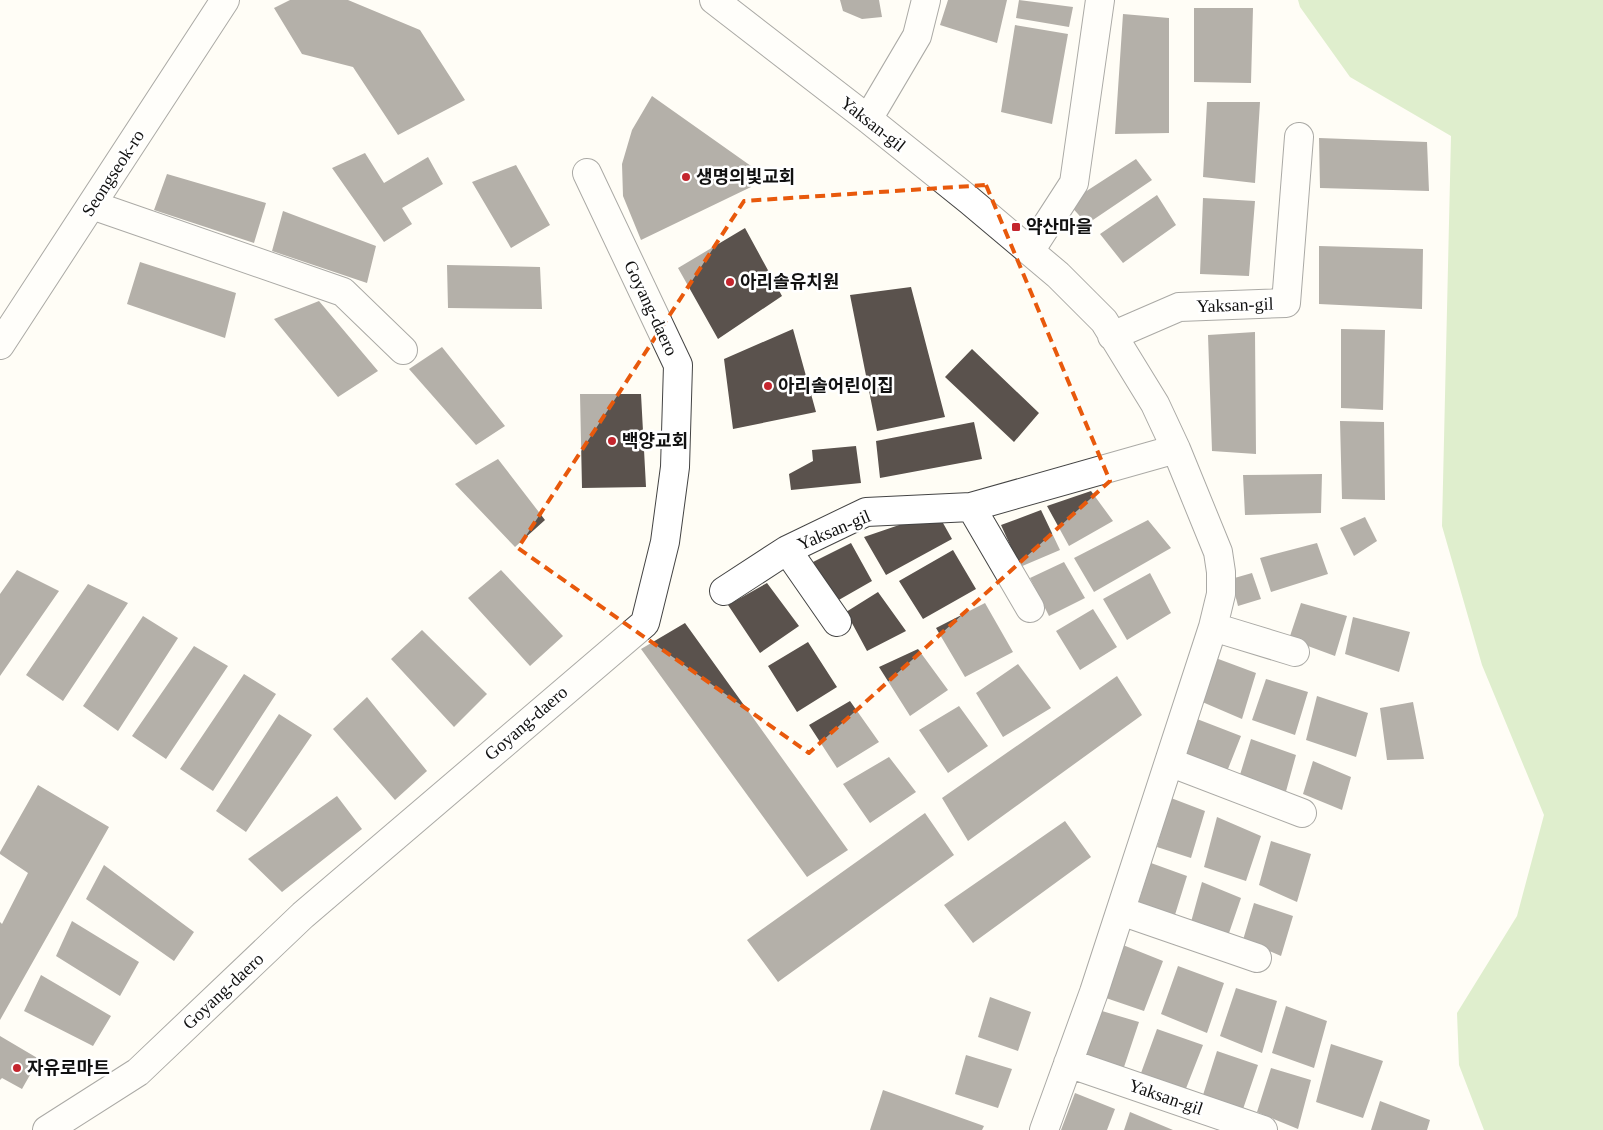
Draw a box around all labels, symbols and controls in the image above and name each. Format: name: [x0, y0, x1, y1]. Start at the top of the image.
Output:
street label: Yaksan-gil: [836, 92, 910, 156]
street label: Seongseok-ro: [78, 126, 148, 220]
place label: 생명의빛교회: [696, 167, 795, 187]
marker: 생명의빛교회: [680, 171, 692, 183]
place label: 약산마을: [1026, 217, 1092, 237]
marker: 약산마을: [1010, 221, 1022, 233]
street label: Goyang-daero: [620, 257, 682, 359]
place label: 아리솔유치원: [740, 272, 839, 292]
marker: 아리솔유치원: [724, 276, 736, 288]
street label: Yaksan-gil: [1196, 294, 1274, 316]
place label: 아리솔어린이집: [778, 376, 894, 396]
marker: 아리솔어린이집: [762, 380, 774, 392]
place label: 백양교회: [622, 431, 688, 451]
marker: 백양교회: [606, 435, 618, 447]
street label: Yaksan-gil: [795, 506, 873, 554]
street label: Goyang-daero: [481, 682, 571, 764]
street label: Goyang-daero: [179, 949, 267, 1033]
place label: 자유로마트: [27, 1058, 110, 1078]
marker: 자유로마트: [11, 1062, 23, 1074]
street label: Yaksan-gil: [1126, 1075, 1206, 1119]

